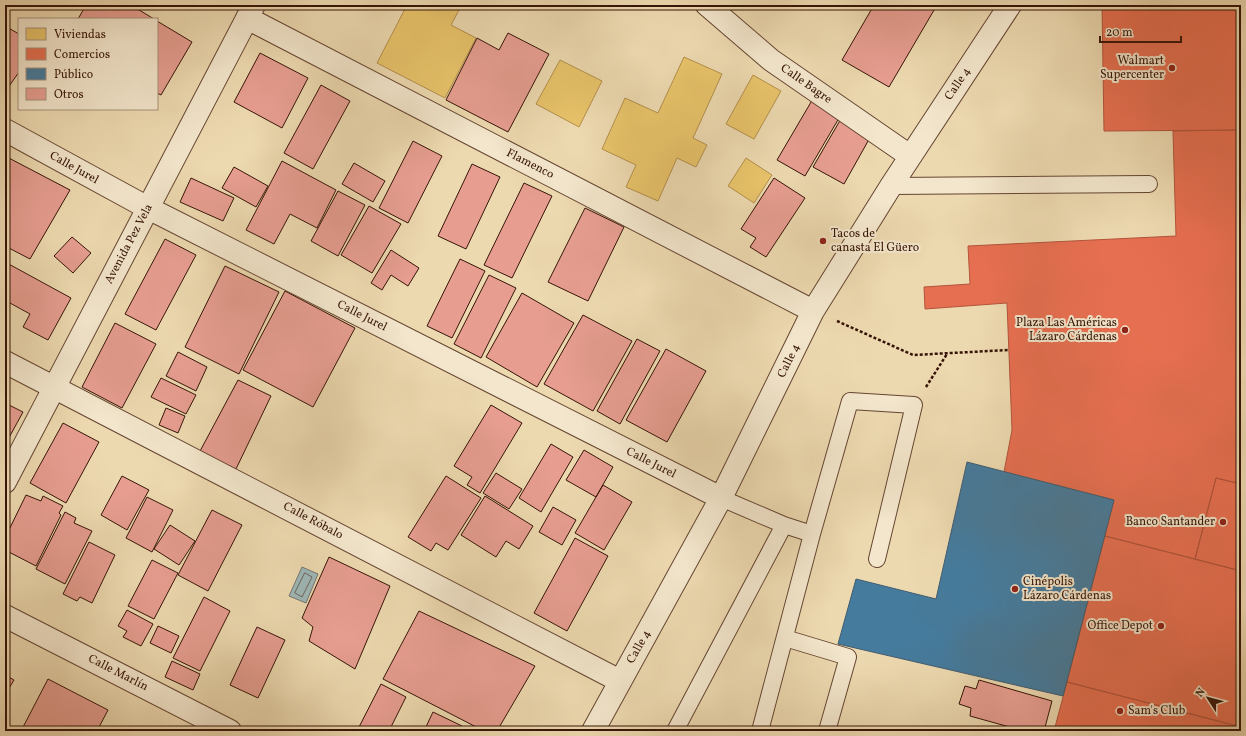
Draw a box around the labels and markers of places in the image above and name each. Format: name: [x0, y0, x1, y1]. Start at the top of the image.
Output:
place label: Walmart Supercenter: [1100, 53, 1164, 83]
marker: Walmart Supercenter: [1167, 63, 1177, 73]
place label: Tacos de canasta El Güero: [831, 226, 919, 256]
marker: Tacos de canasta El Güero: [818, 236, 828, 246]
place label: Plaza Las Américas Lázaro Cárdenas: [1016, 315, 1117, 345]
marker: Plaza Las Américas Lázaro Cárdenas: [1120, 325, 1130, 335]
place label: Banco Santander: [1126, 514, 1215, 530]
marker: Banco Santander: [1218, 517, 1228, 527]
place label: Cinépolis Lázaro Cárdenas: [1023, 574, 1111, 604]
marker: Cinépolis Lázaro Cárdenas: [1010, 584, 1020, 594]
place label: Office Depot: [1087, 618, 1153, 634]
marker: Office Depot: [1156, 621, 1166, 631]
place label: Sam's Club: [1128, 703, 1186, 719]
marker: Sam's Club: [1115, 706, 1125, 716]

